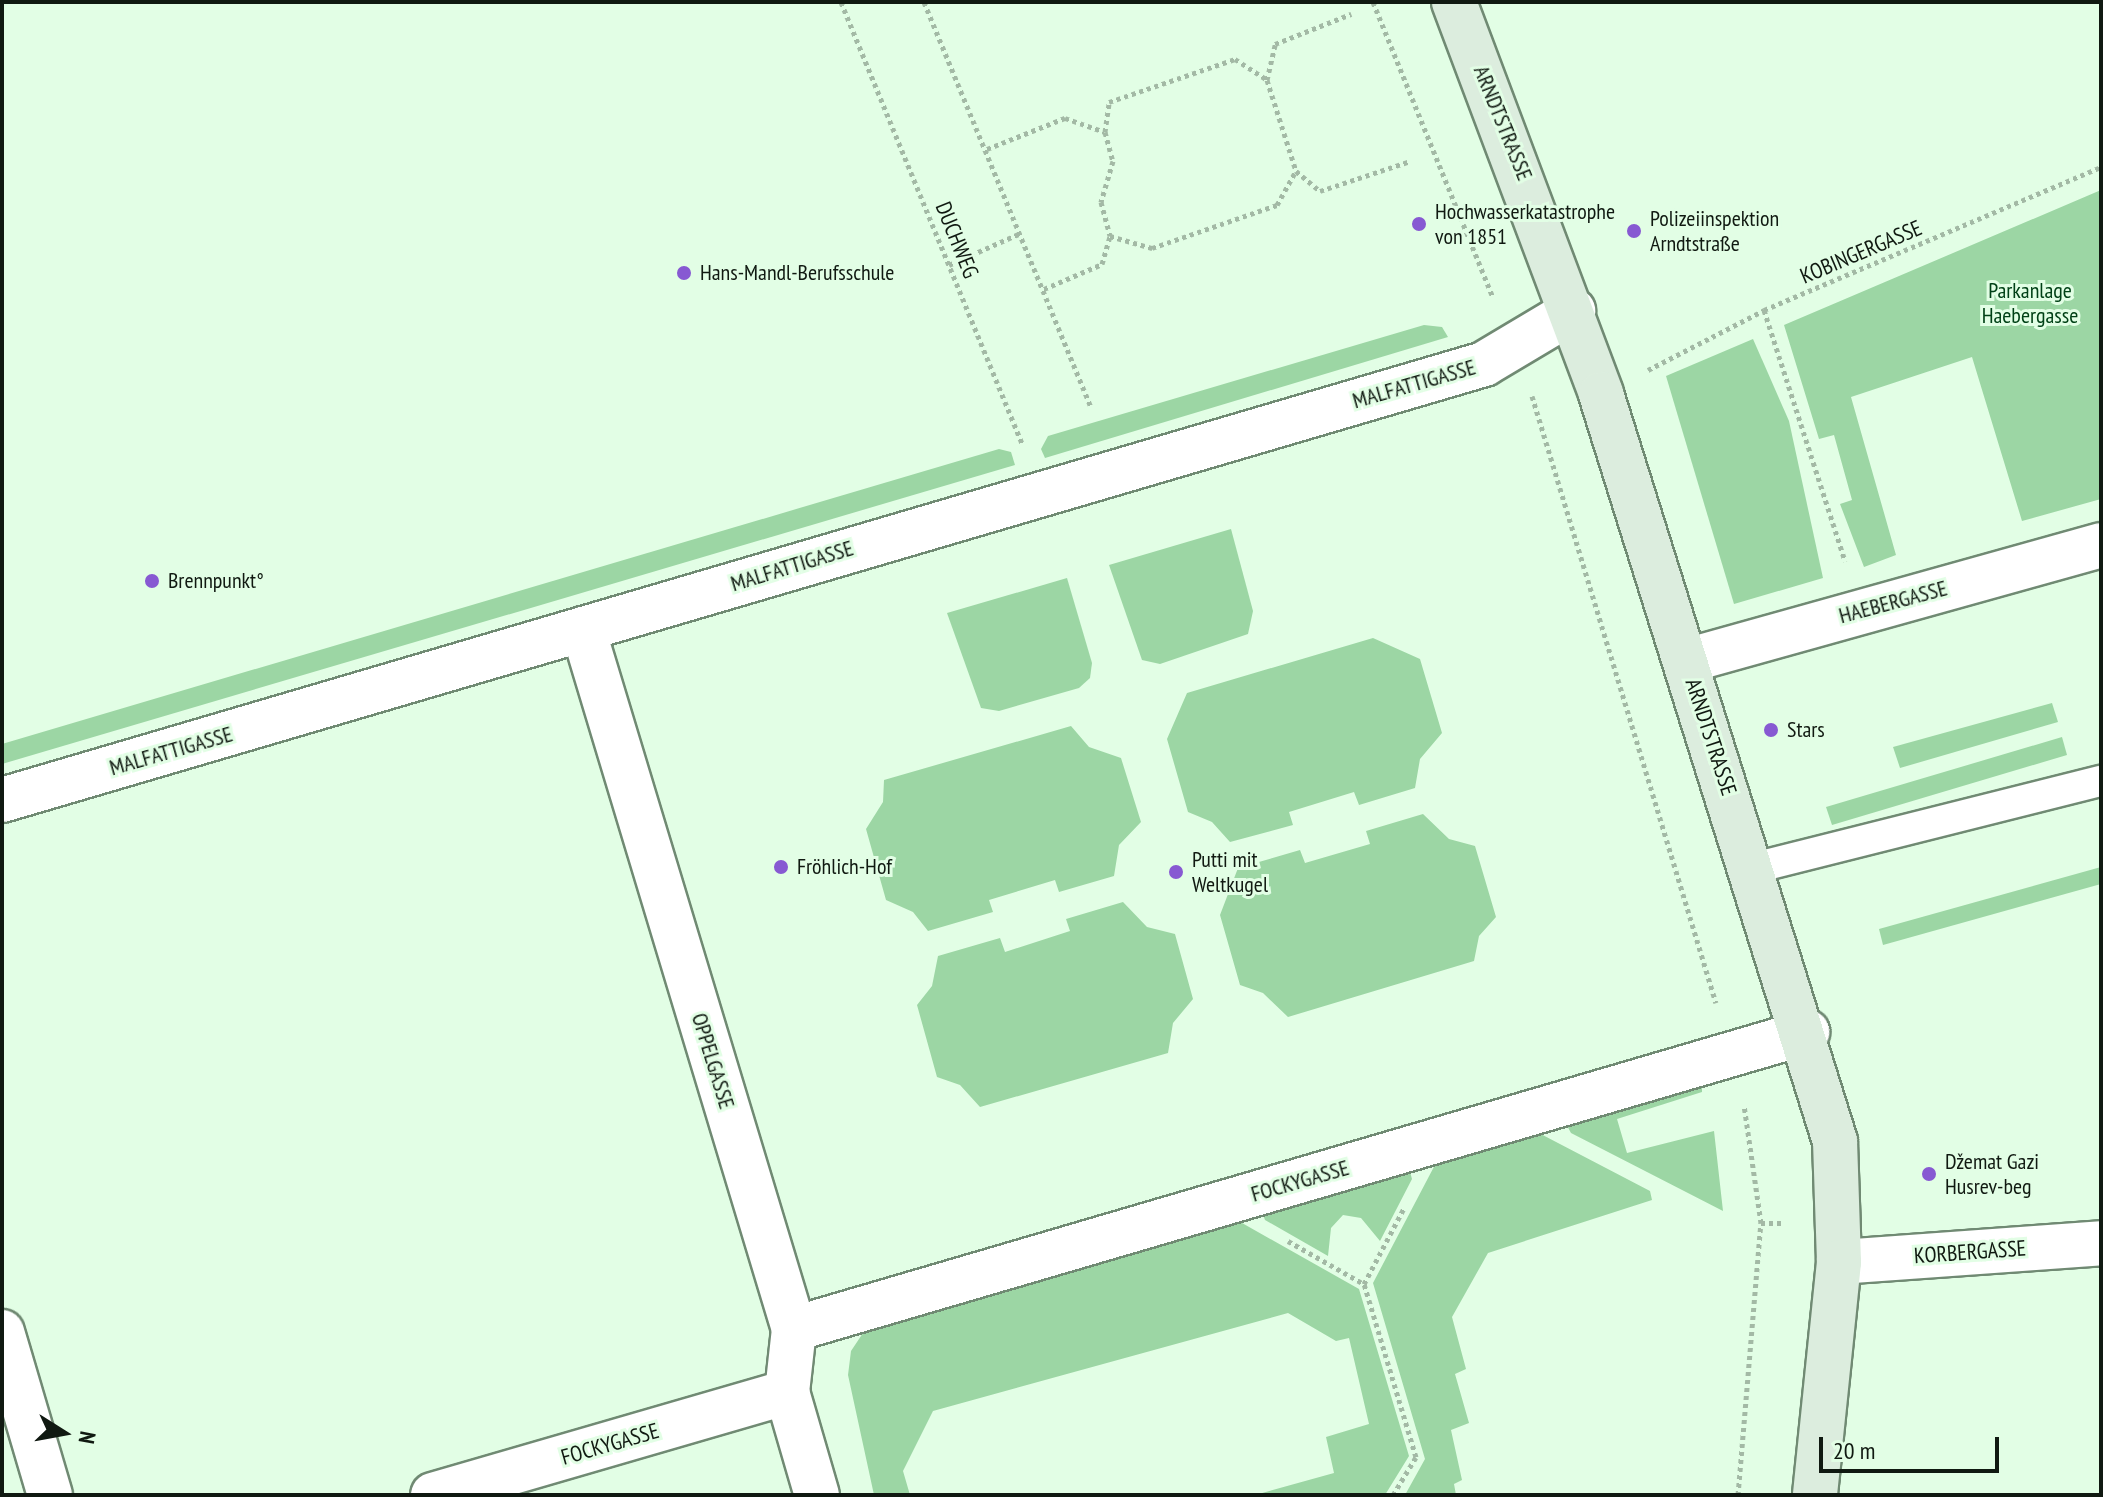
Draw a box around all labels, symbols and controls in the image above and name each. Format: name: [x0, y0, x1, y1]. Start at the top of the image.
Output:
street label: ARNDTSTRASSE: [1468, 62, 1538, 184]
street label: DUCHWEG: [930, 198, 984, 282]
place label: Hochwasserkatastrophe von 1851: [1435, 198, 1615, 250]
place label: Polizeiinspektion Arndtstraße: [1650, 205, 1779, 256]
marker: Hochwasserkatastrophe von 1851: [1410, 215, 1428, 233]
street label: KOBINGERGASSE: [1796, 215, 1926, 289]
marker: Polizeiinspektion Arndtstraße: [1625, 222, 1643, 240]
place label: Hans-Mandl-Berufsschule: [700, 260, 894, 286]
marker: Hans-Mandl-Berufsschule: [675, 264, 693, 282]
park label: Parkanlage Haebergasse: [1982, 277, 2078, 328]
street label: MALFATTIGASSE: [1350, 354, 1478, 414]
street label: MALFATTIGASSE: [728, 535, 856, 597]
place label: Brennpunkt°: [168, 568, 264, 594]
marker: Brennpunkt°: [143, 572, 161, 590]
street label: HAEBERGASSE: [1836, 575, 1950, 629]
street label: ARNDTSTRASSE: [1680, 675, 1742, 799]
place label: Stars: [1787, 717, 1825, 743]
street label: MALFATTIGASSE: [107, 721, 235, 781]
marker: Stars: [1762, 721, 1780, 739]
place label: Putti mit Weltkugel: [1192, 846, 1268, 898]
place label: Fröhlich-Hof: [797, 854, 892, 880]
marker: Fröhlich-Hof: [772, 858, 790, 876]
marker: Putti mit Weltkugel: [1167, 863, 1185, 881]
street label: OPPELGASSE: [686, 1010, 740, 1112]
place label: Džemat Gazi Husrev-beg: [1945, 1148, 2039, 1200]
street label: FOCKYGASSE: [1248, 1154, 1352, 1208]
marker: Džemat Gazi Husrev-beg: [1920, 1165, 1938, 1183]
street label: KORBERGASSE: [1913, 1235, 2027, 1269]
north arrow: [24, 1393, 104, 1473]
street label: FOCKYGASSE: [558, 1417, 662, 1471]
scale bar: [1823, 1421, 2003, 1471]
text: N: [73, 1429, 102, 1446]
text: 20 m: [1833, 1435, 1875, 1466]

